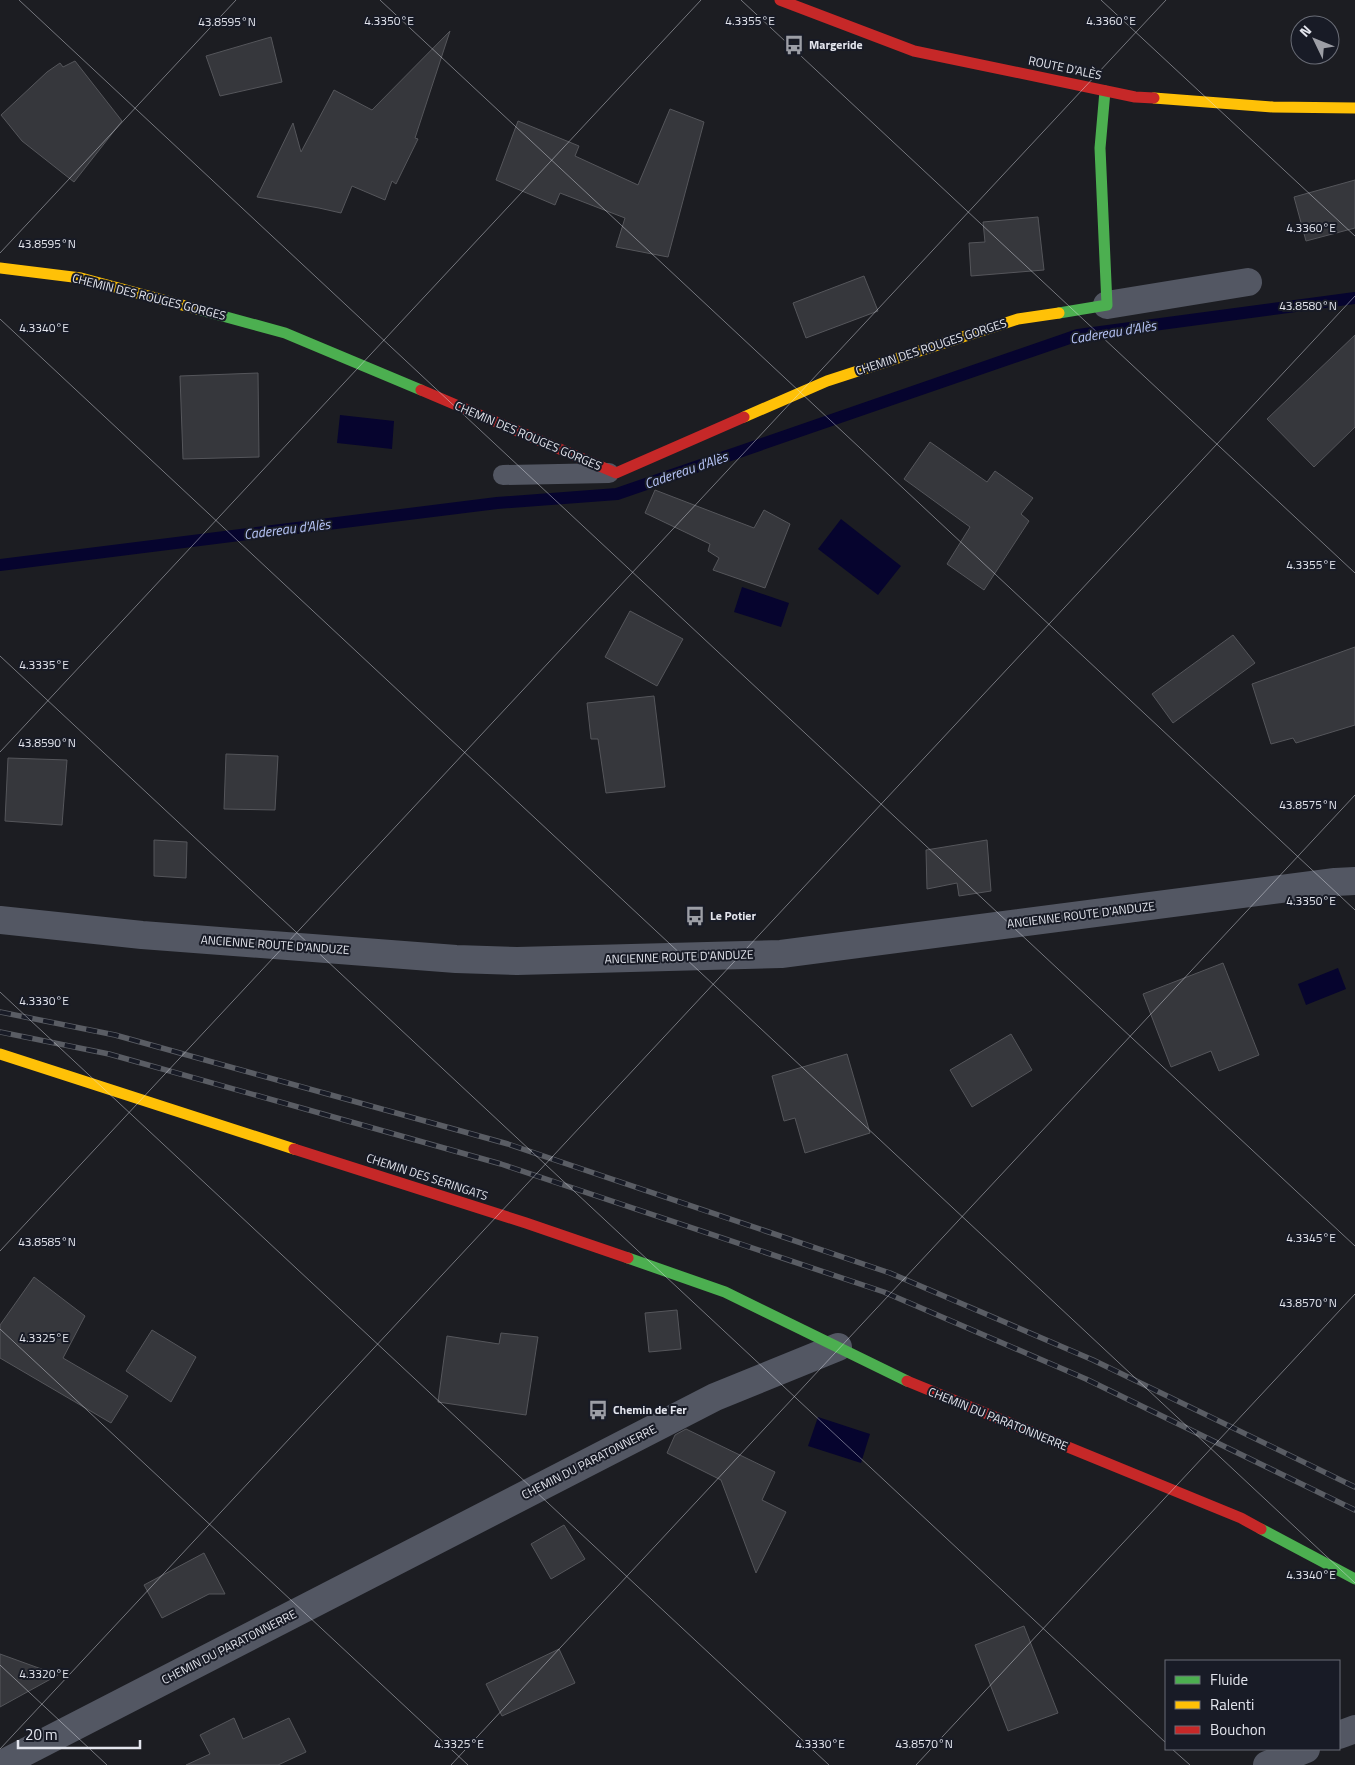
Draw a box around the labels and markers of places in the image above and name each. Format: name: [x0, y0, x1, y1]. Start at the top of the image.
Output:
bus stop icon: Margeride: [783, 34, 805, 56]
place label: Margeride: [809, 35, 863, 54]
bus stop icon: Le Potier: [684, 905, 706, 927]
place label: Le Potier: [710, 906, 756, 925]
bus stop icon: Chemin de Fer: [587, 1399, 609, 1421]
place label: Chemin de Fer: [613, 1400, 687, 1419]

